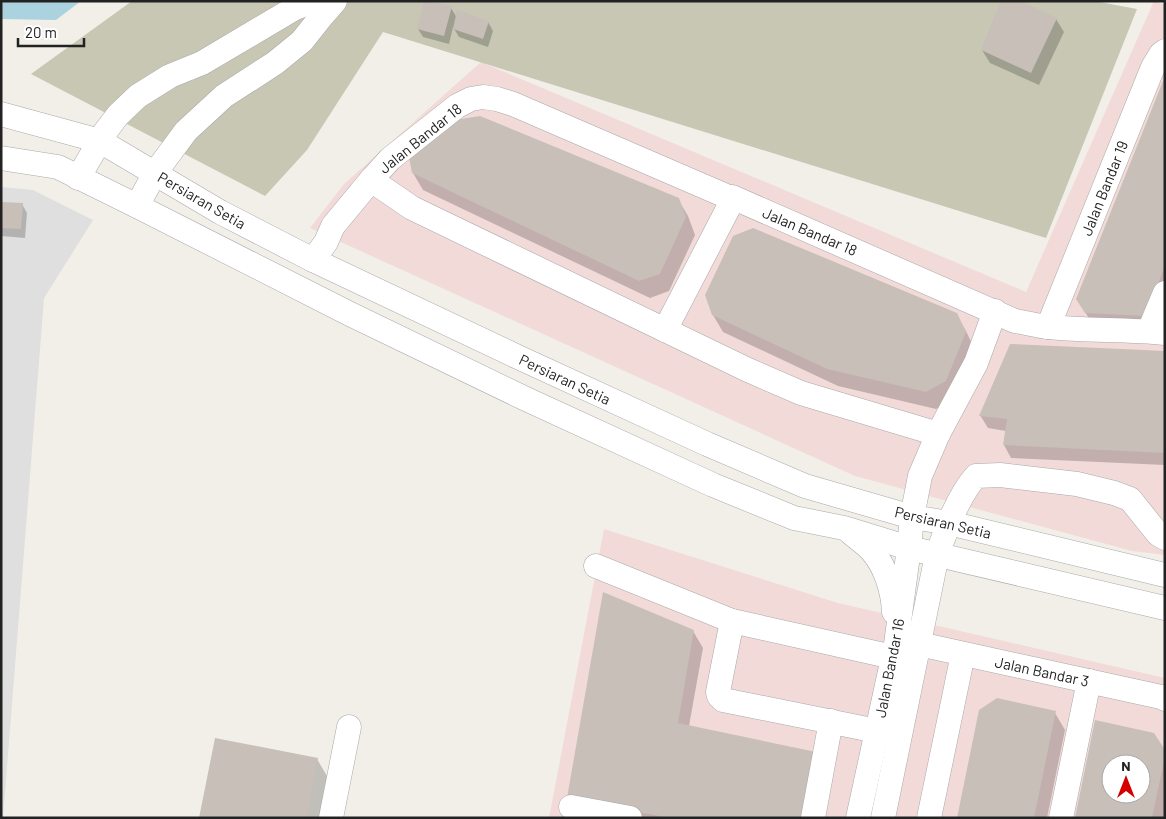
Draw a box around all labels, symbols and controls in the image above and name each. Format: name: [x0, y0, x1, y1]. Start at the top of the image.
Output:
scale bar: [18, 15, 84, 47]
text: 20 m: [25, 23, 57, 41]
street label: Jalan Bandar 18: [375, 99, 465, 177]
street label: Jalan Bandar 19: [1077, 138, 1131, 238]
street label: Persiaran Setia: [155, 168, 249, 232]
street label: Jalan Bandar 18: [760, 203, 860, 259]
street label: Persiaran Setia: [517, 350, 613, 408]
street label: Persiaran Setia: [893, 502, 993, 542]
street label: Jalan Bandar 16: [871, 617, 907, 719]
street label: Jalan Bandar 3: [993, 652, 1091, 690]
north arrow: [1101, 754, 1151, 804]
text: N: [1121, 757, 1131, 774]

